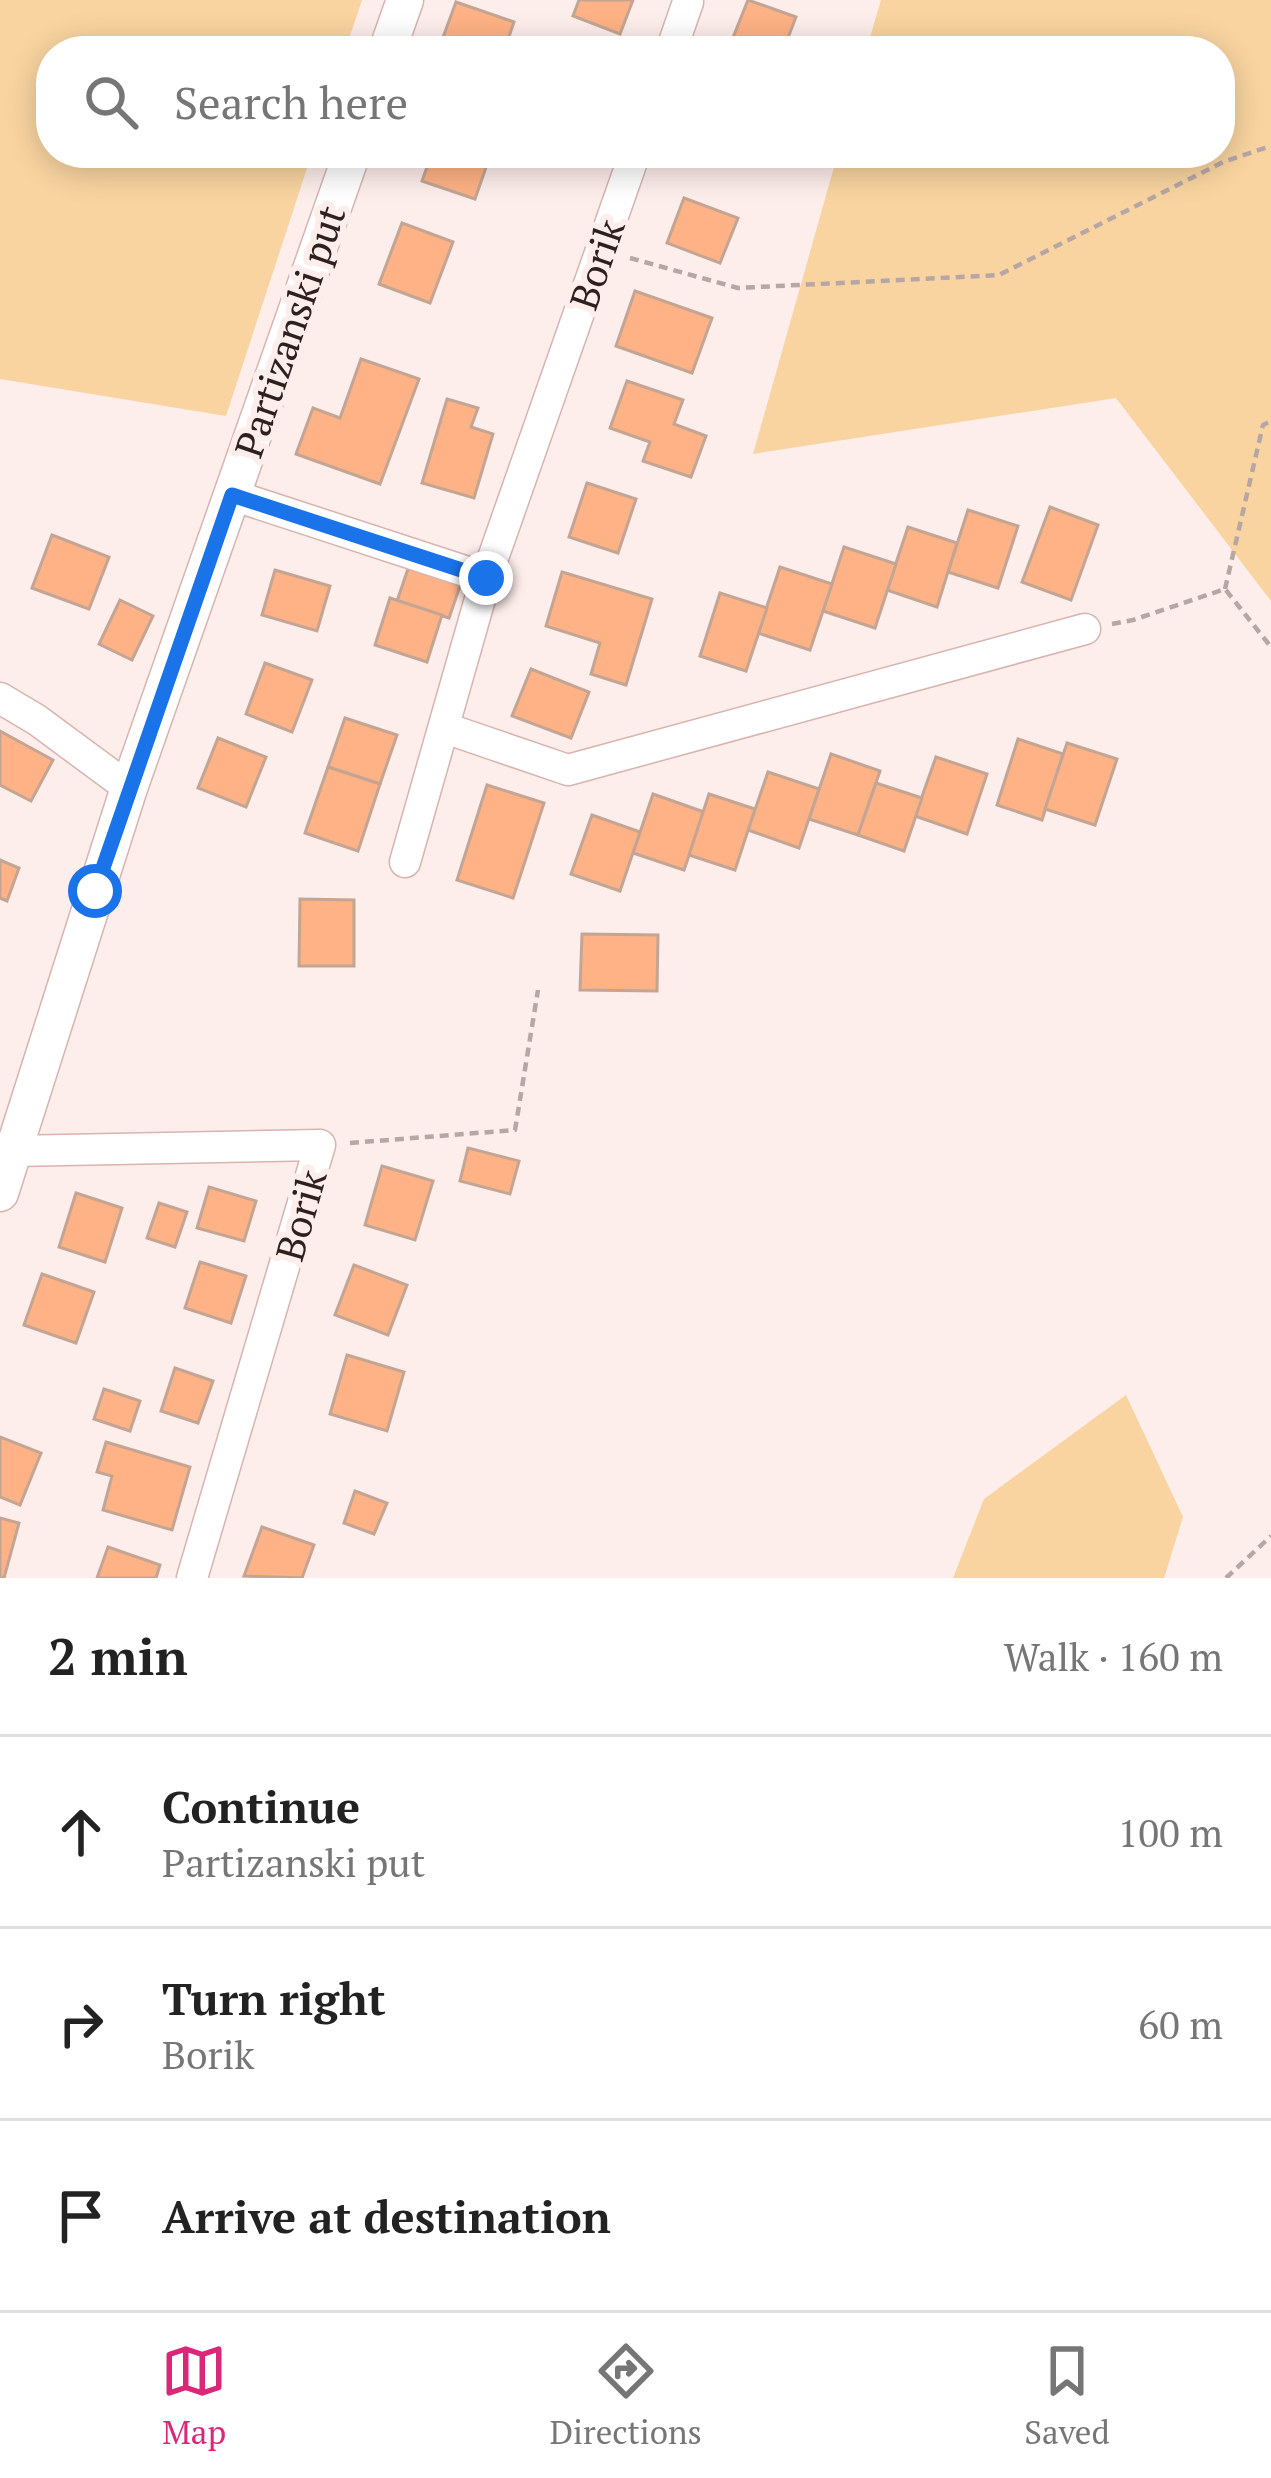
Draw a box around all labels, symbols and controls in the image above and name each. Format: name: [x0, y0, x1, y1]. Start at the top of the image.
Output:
search box: [36, 36, 1235, 168]
icon: search: [78, 69, 144, 135]
text: Search here: [174, 72, 408, 132]
street label: Partizanski put: [222, 198, 356, 464]
street label: Borik: [556, 211, 636, 316]
route end: [459, 551, 513, 605]
route start: [68, 864, 122, 918]
street label: Borik: [262, 1163, 338, 1267]
text: 2 min: [48, 1622, 188, 1690]
text: Walk · 160 m: [1004, 1630, 1223, 1682]
text: Continue: [162, 1776, 360, 1836]
icon: ahead: [48, 1799, 114, 1865]
text: 100 m: [1118, 1806, 1223, 1858]
text: Partizanski put: [162, 1836, 425, 1888]
text: Turn right: [162, 1968, 386, 2028]
icon: right: [48, 1991, 114, 2057]
text: 60 m: [1138, 1998, 1223, 2050]
text: Borik: [162, 2028, 254, 2080]
icon: arrive: [48, 2183, 114, 2249]
text: Arrive at destination: [162, 2186, 611, 2246]
tab: Map: [161, 2338, 227, 2453]
tab: Directions: [550, 2338, 702, 2453]
tab: Saved: [1024, 2338, 1110, 2453]

